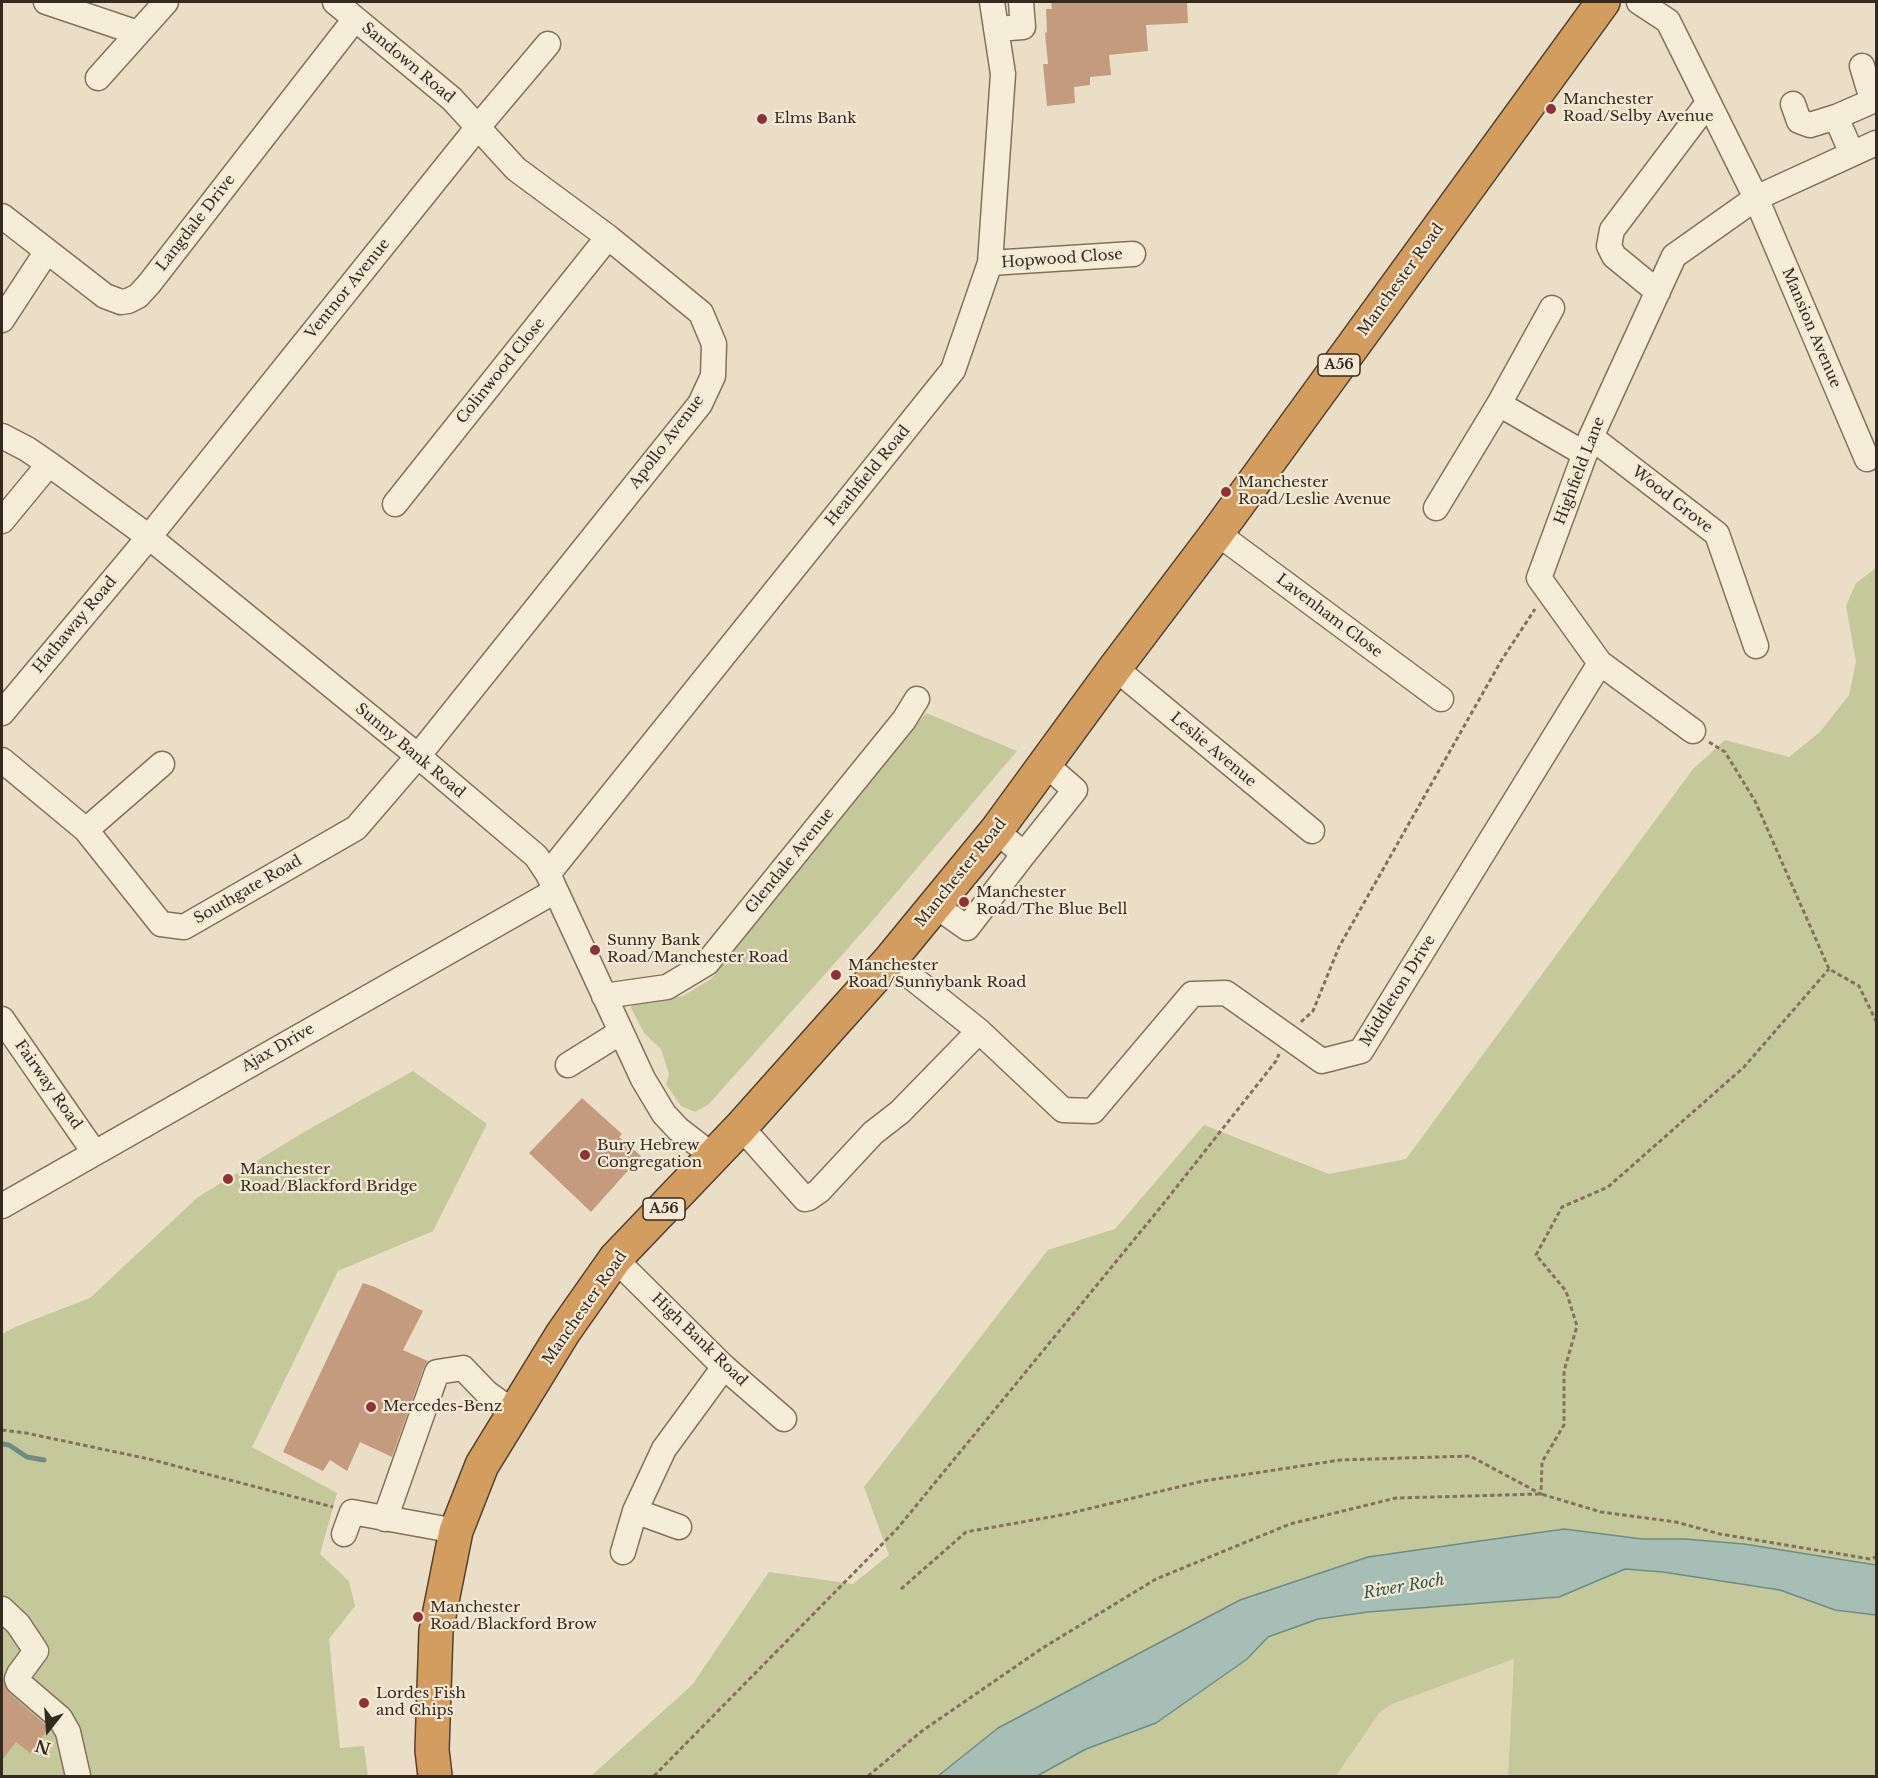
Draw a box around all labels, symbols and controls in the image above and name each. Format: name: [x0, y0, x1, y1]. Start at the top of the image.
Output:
street label: Sandown Road: [358, 19, 458, 107]
place label: Manchester Road/Selby Avenue: [1563, 91, 1714, 126]
marker: Manchester Road/Selby Avenue: [1544, 102, 1558, 116]
place label: Elms Bank: [774, 110, 856, 128]
marker: Elms Bank: [755, 112, 769, 126]
street label: Langdale Drive: [153, 171, 239, 275]
street label: Manchester Road: [1354, 220, 1448, 340]
street label: Ventnor Avenue: [302, 235, 394, 343]
street label: Hopwood Close: [1001, 246, 1123, 272]
street label: Mansion Avenue: [1778, 265, 1844, 391]
street label: Colinwood Close: [453, 315, 549, 427]
road number: A56: [1318, 354, 1360, 376]
street label: Apollo Avenue: [626, 392, 708, 492]
street label: Highfield Lane: [1551, 415, 1609, 527]
street label: Heathfield Road: [822, 422, 914, 530]
street label: Wood Grove: [1628, 463, 1716, 537]
place label: Manchester Road/Leslie Avenue: [1238, 474, 1391, 509]
marker: Manchester Road/Leslie Avenue: [1219, 485, 1233, 499]
street label: Lavenham Close: [1273, 570, 1385, 662]
street label: Hathaway Road: [29, 573, 121, 677]
street label: Sunny Bank Road: [352, 700, 468, 802]
street label: Leslie Avenue: [1166, 709, 1260, 791]
street label: Glendale Avenue: [742, 805, 838, 917]
street label: Manchester Road: [912, 815, 1010, 931]
street label: Southgate Road: [191, 852, 305, 928]
place label: Manchester Road/The Blue Bell: [976, 884, 1127, 919]
marker: Manchester Road/The Blue Bell: [957, 895, 971, 909]
place label: Sunny Bank Road/Manchester Road: [607, 932, 788, 967]
street label: Middleton Drive: [1356, 932, 1440, 1050]
marker: Sunny Bank Road/Manchester Road: [588, 943, 602, 957]
place label: Manchester Road/Sunnybank Road: [848, 957, 1026, 992]
marker: Manchester Road/Sunnybank Road: [829, 968, 843, 982]
street label: Ajax Drive: [239, 1020, 317, 1076]
street label: Fairway Road: [11, 1037, 85, 1133]
place label: Bury Hebrew Congregation: [597, 1137, 702, 1172]
marker: Bury Hebrew Congregation: [578, 1148, 592, 1162]
place label: Manchester Road/Blackford Bridge: [240, 1161, 417, 1196]
marker: Manchester Road/Blackford Bridge: [221, 1172, 235, 1186]
road number: A56: [643, 1198, 685, 1220]
street label: Manchester Road: [539, 1248, 631, 1368]
street label: High Bank Road: [647, 1290, 751, 1390]
place label: Mercedes-Benz: [383, 1398, 502, 1416]
marker: Mercedes-Benz: [364, 1400, 378, 1414]
water label: River Roch: [1362, 1570, 1446, 1604]
place label: Manchester Road/Blackford Brow: [430, 1599, 597, 1634]
marker: Manchester Road/Blackford Brow: [411, 1610, 425, 1624]
place label: Lordes Fish and Chips: [376, 1685, 466, 1720]
marker: Lordes Fish and Chips: [357, 1696, 371, 1710]
north arrow: [18, 1700, 78, 1760]
text: N: [33, 1735, 53, 1759]

